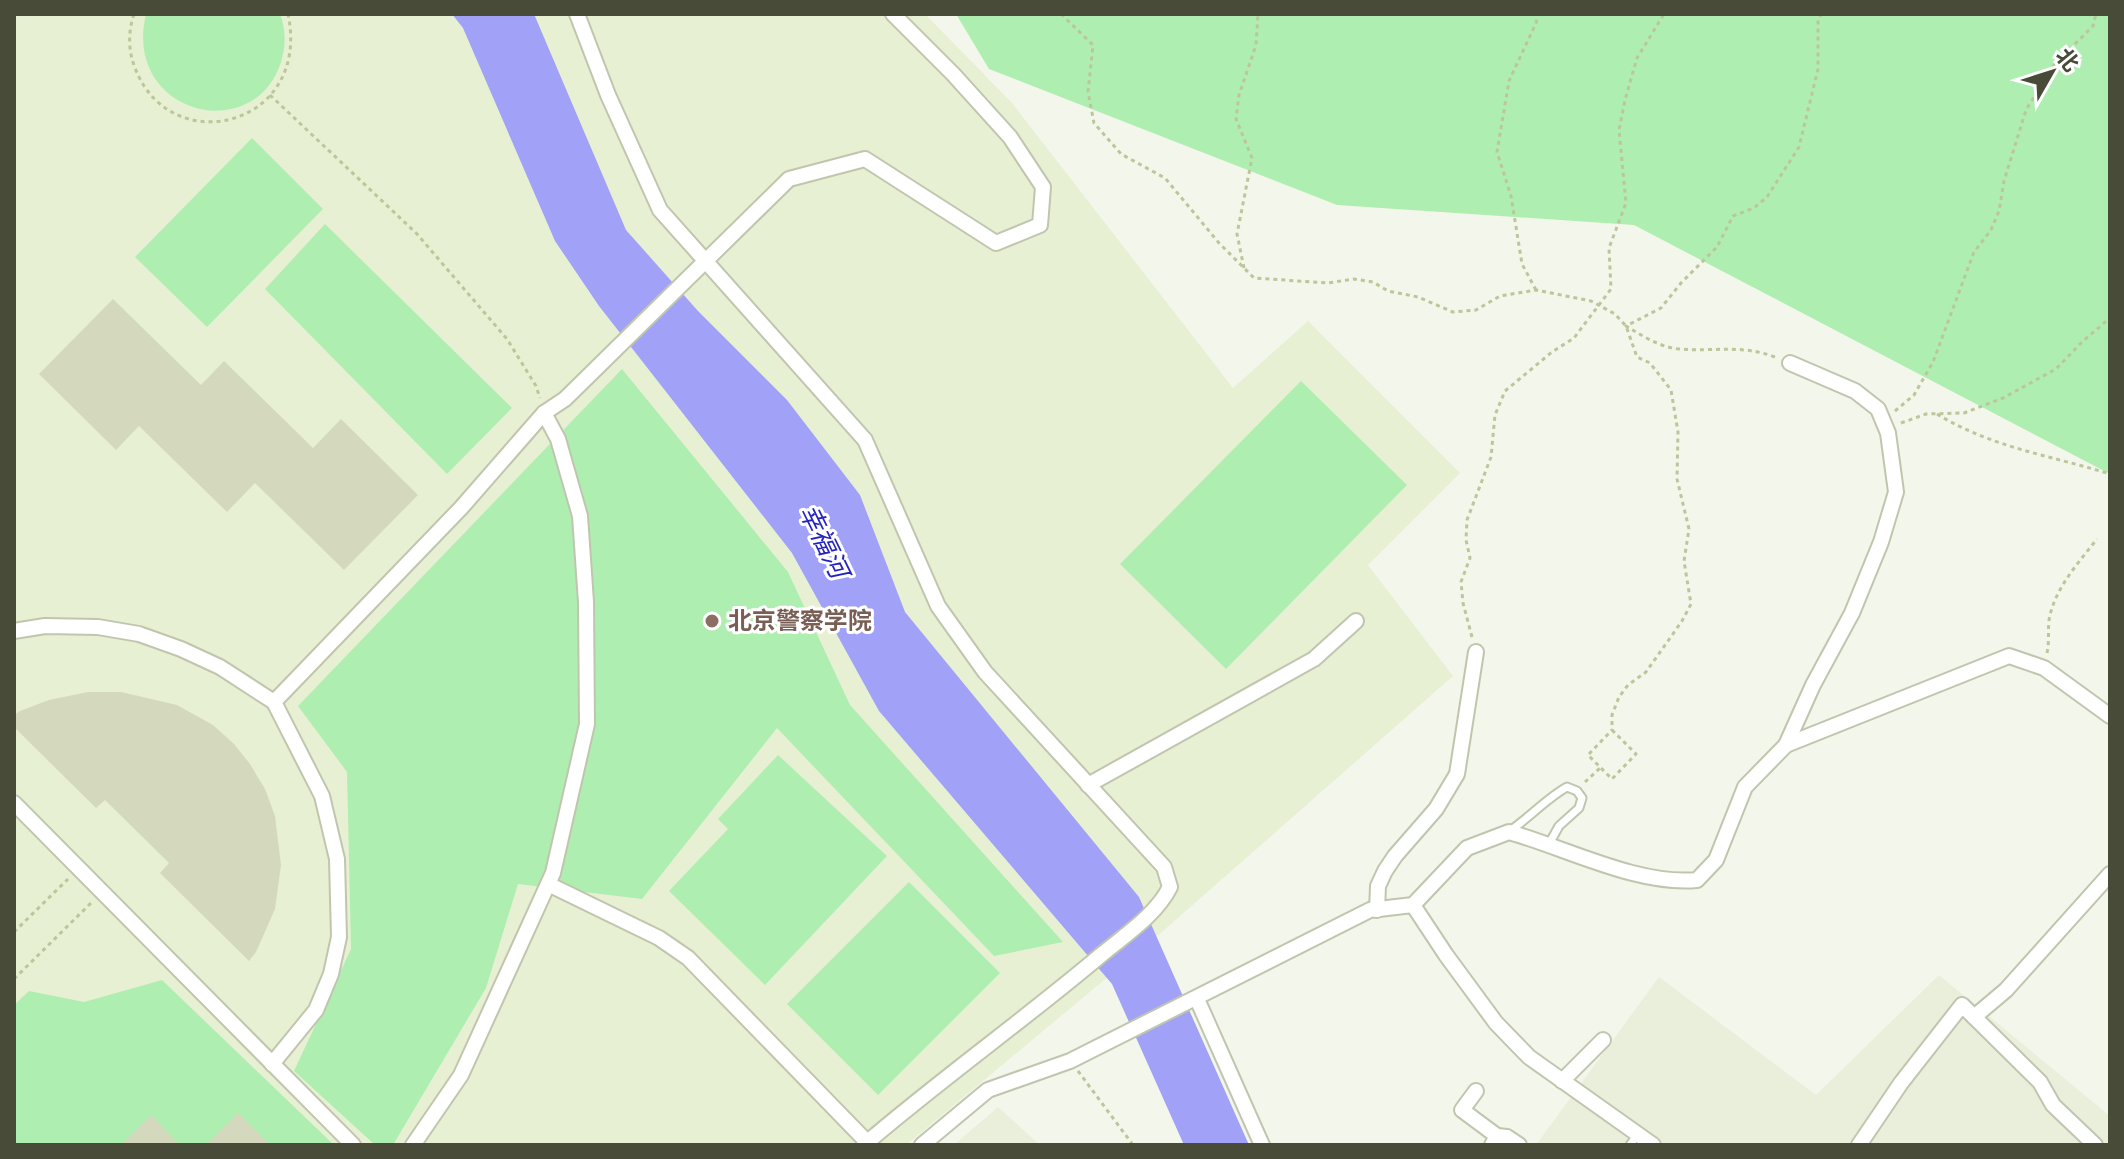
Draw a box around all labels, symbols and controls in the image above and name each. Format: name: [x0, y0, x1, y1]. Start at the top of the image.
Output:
north arrow: [2012, 32, 2092, 112]
text: 北: [2050, 43, 2084, 77]
water label: 幸福河: [793, 499, 857, 588]
place label: 北京警察学院: [728, 607, 872, 635]
marker: 北京警察学院: [703, 612, 721, 630]

